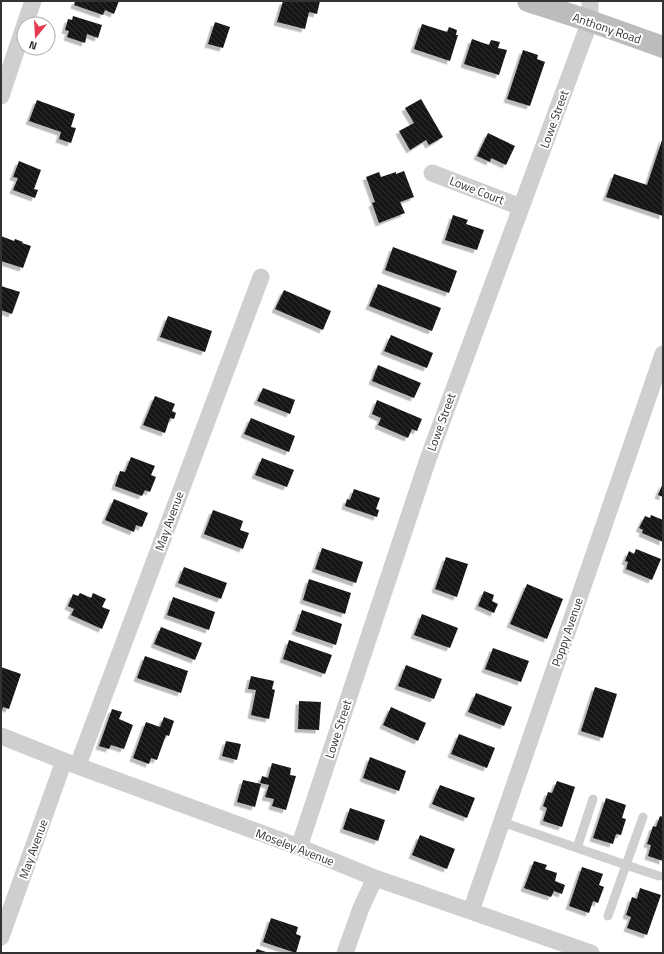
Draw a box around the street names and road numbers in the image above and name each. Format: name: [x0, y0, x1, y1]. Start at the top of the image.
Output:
street label: Anthony Road: [570, 7, 644, 49]
street label: Lowe Street: [535, 86, 574, 151]
street label: Lowe Court: [447, 171, 508, 209]
street label: Lowe Street: [422, 389, 461, 454]
street label: May Avenue: [149, 489, 189, 553]
street label: Poppy Avenue: [546, 595, 588, 669]
street label: Lowe Street: [320, 696, 357, 761]
street label: May Avenue: [13, 817, 53, 881]
street label: Moseley Avenue: [253, 823, 337, 871]

